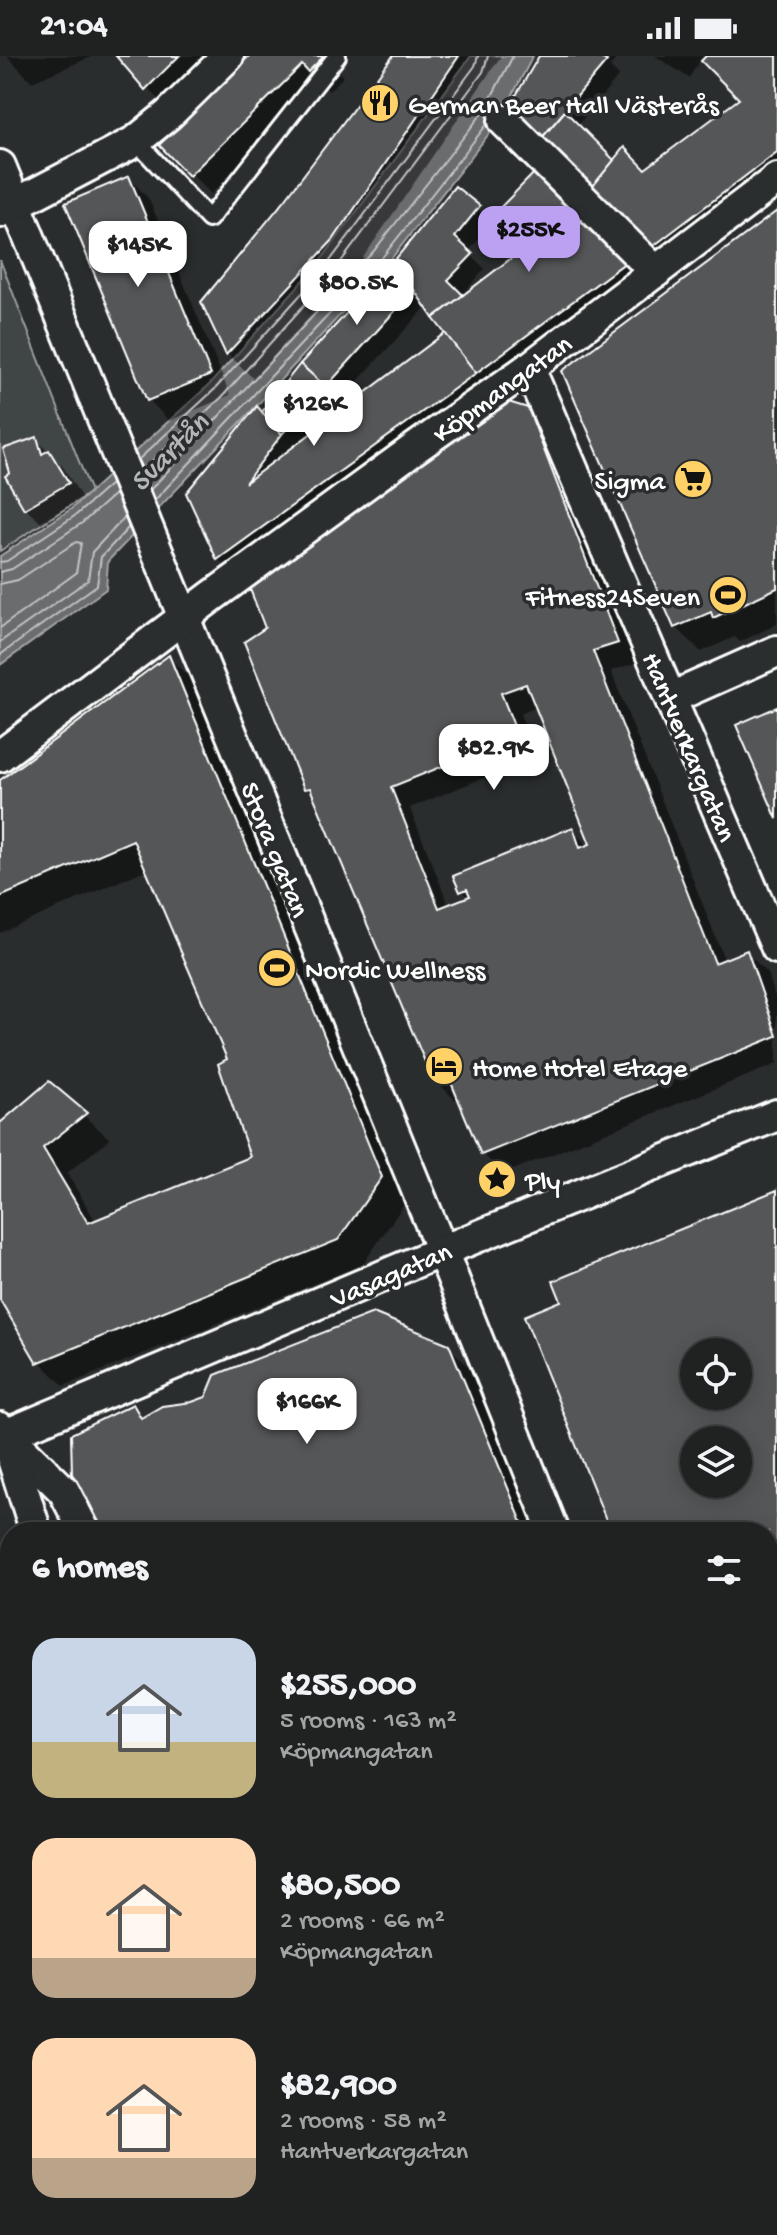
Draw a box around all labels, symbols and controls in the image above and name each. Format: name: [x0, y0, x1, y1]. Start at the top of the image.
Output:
text: 21:04: [40, 11, 107, 46]
restaurant icon: German Beer Hall Västerås: [359, 82, 401, 124]
place label: German Beer Hall Västerås: [408, 91, 719, 124]
pin: $255K: [473, 206, 585, 274]
text: $255K: [496, 216, 562, 247]
pin: $145K: [82, 221, 194, 289]
text: $145K: [107, 231, 169, 262]
pin: $80.5K: [292, 259, 422, 327]
text: $80.5K: [319, 269, 395, 300]
street label: Köpmangatan: [428, 329, 580, 452]
pin: $126K: [258, 380, 370, 448]
text: $126K: [283, 390, 345, 421]
water label: Svartån: [124, 407, 219, 501]
supermarket icon: Sigma: [672, 458, 714, 500]
place label: Sigma: [595, 467, 666, 500]
sports icon: Fitness24Seven: [707, 574, 749, 616]
place label: Fitness24Seven: [524, 583, 701, 616]
street label: Hantverkargatan: [632, 648, 742, 848]
pin: $82.9K: [429, 724, 559, 792]
text: $82.9K: [457, 734, 531, 765]
street label: Stora gatan: [231, 778, 315, 924]
sports icon: Nordic Wellness: [256, 947, 298, 989]
place label: Nordic Wellness: [305, 956, 486, 989]
hotel icon: Home Hotel Etage: [423, 1045, 465, 1087]
place label: Home Hotel Etage: [472, 1054, 688, 1087]
place icon: Ply: [476, 1158, 518, 1200]
place label: Ply: [524, 1167, 561, 1200]
street label: Vasagatan: [325, 1237, 458, 1318]
map controls: [680, 1338, 752, 1498]
button: locate: [680, 1338, 752, 1410]
pin: $166K: [251, 1378, 363, 1446]
text: $166K: [276, 1388, 338, 1419]
button: layers: [680, 1426, 752, 1498]
icon: filters: [702, 1548, 746, 1592]
text: 6 homes: [32, 1550, 147, 1590]
text: $255,000: [280, 1667, 416, 1707]
icon: home: [96, 1670, 192, 1766]
text: 5 rooms · 163 m²: [280, 1707, 457, 1738]
text: Köpmangatan: [280, 1738, 432, 1769]
text: $80,500: [280, 1867, 400, 1907]
icon: home: [96, 1870, 192, 1966]
text: 2 rooms · 66 m²: [280, 1907, 445, 1938]
text: Köpmangatan: [280, 1938, 432, 1969]
text: $82,900: [280, 2067, 397, 2107]
icon: home: [96, 2070, 192, 2166]
text: 2 rooms · 58 m²: [280, 2107, 446, 2138]
text: Hantverkargatan: [280, 2138, 468, 2169]

